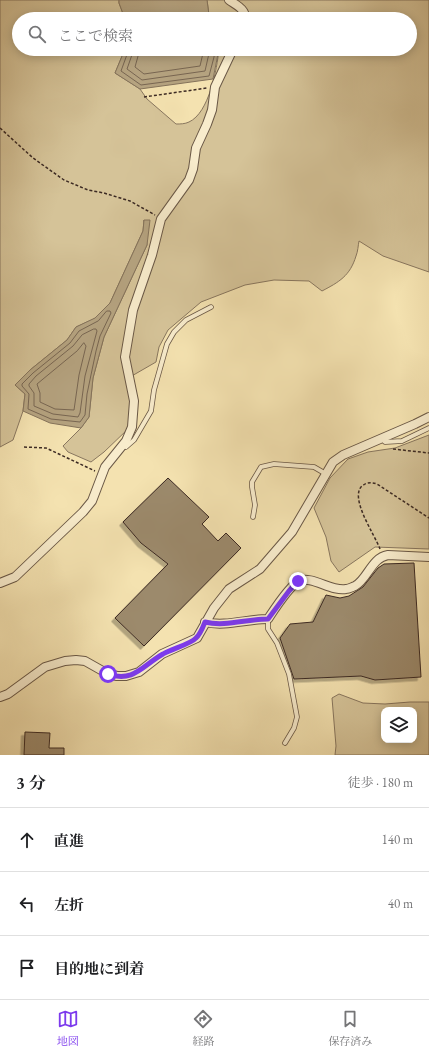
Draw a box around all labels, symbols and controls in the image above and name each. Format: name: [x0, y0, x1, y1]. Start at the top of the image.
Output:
search box: [12, 12, 417, 56]
icon: search: [26, 23, 48, 45]
text: ここで検索: [58, 26, 133, 45]
route end: [289, 572, 307, 590]
route start: [99, 665, 117, 683]
map controls: [381, 707, 417, 743]
button: layers: [381, 707, 417, 743]
text: 3 分: [16, 772, 46, 794]
text: 徒歩 · 180 m: [348, 774, 413, 791]
icon: ahead: [16, 829, 38, 851]
text: 直進: [54, 831, 84, 850]
text: 140 m: [382, 831, 413, 848]
icon: left: [16, 893, 38, 915]
text: 左折: [54, 895, 84, 914]
text: 40 m: [388, 895, 413, 912]
icon: arrive: [16, 957, 38, 979]
text: 目的地に到着: [54, 959, 144, 978]
tab: 地図: [57, 1008, 79, 1048]
tab: 経路: [192, 1008, 214, 1048]
tab: 保存済み: [328, 1008, 372, 1048]

